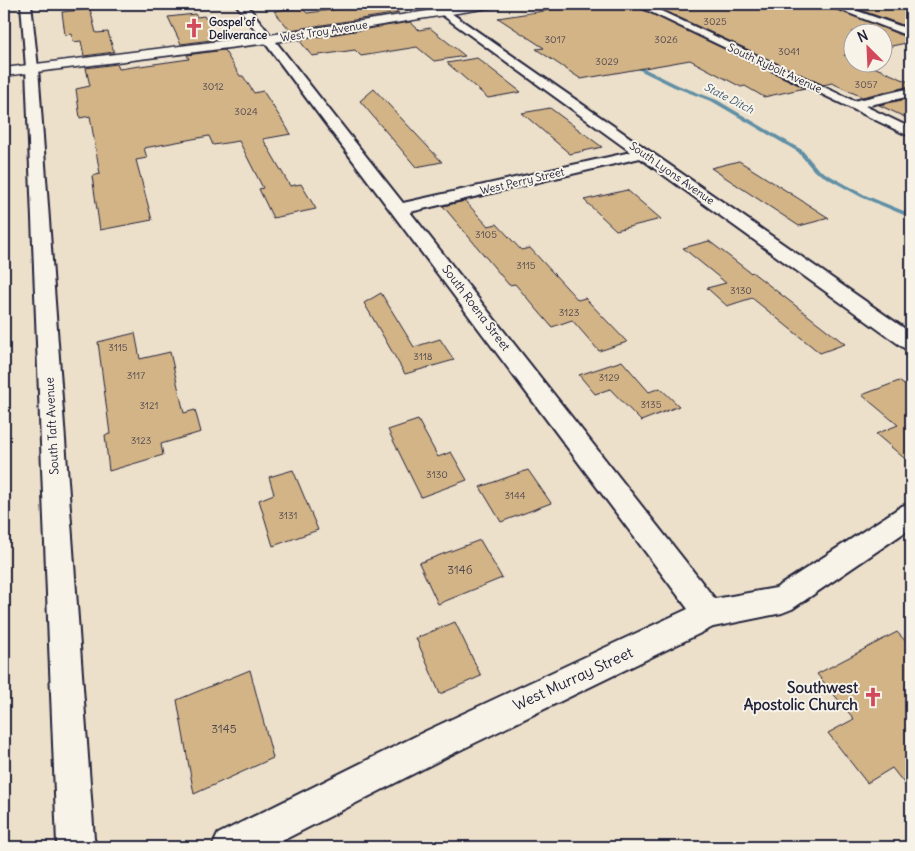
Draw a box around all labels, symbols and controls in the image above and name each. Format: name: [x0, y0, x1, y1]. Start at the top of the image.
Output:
place label: Gospel of Deliverance: [209, 15, 267, 42]
house number: 3025: [703, 15, 727, 28]
church icon: Gospel of Deliverance: [183, 17, 205, 39]
street label: West Troy Avenue: [279, 17, 369, 45]
north arrow: [842, 22, 892, 72]
text: N: [855, 26, 871, 46]
house number: 3017: [544, 33, 566, 46]
house number: 3026: [654, 33, 678, 46]
street label: South Rybolt Avenue: [726, 40, 824, 96]
house number: 3041: [778, 45, 800, 58]
house number: 3029: [595, 55, 619, 68]
house number: 3057: [855, 78, 878, 91]
house number: 3012: [202, 80, 224, 93]
water label: State Ditch: [702, 80, 757, 117]
house number: 3024: [234, 105, 258, 118]
street label: South Lyons Avenue: [627, 138, 717, 208]
street label: West Perry Street: [478, 164, 566, 198]
house number: 3105: [475, 228, 497, 241]
house number: 3115: [516, 259, 536, 272]
street label: South Roena Street: [439, 262, 514, 354]
house number: 3130: [730, 284, 752, 297]
house number: 3123: [559, 306, 580, 319]
house number: 3115: [108, 341, 128, 354]
house number: 3118: [413, 350, 433, 363]
house number: 3117: [127, 369, 145, 382]
house number: 3129: [599, 371, 620, 384]
street label: South Taft Avenue: [41, 377, 62, 475]
house number: 3135: [641, 398, 662, 411]
house number: 3121: [140, 399, 159, 412]
house number: 3123: [131, 434, 152, 447]
house number: 3130: [426, 468, 448, 481]
house number: 3144: [504, 489, 526, 502]
house number: 3131: [278, 509, 298, 522]
house number: 3146: [447, 562, 473, 577]
street label: West Murray Street: [510, 642, 636, 715]
place label: Southwest Apostolic Church: [744, 678, 859, 715]
church icon: Southwest Apostolic Church: [862, 686, 884, 708]
house number: 3145: [211, 721, 237, 736]

